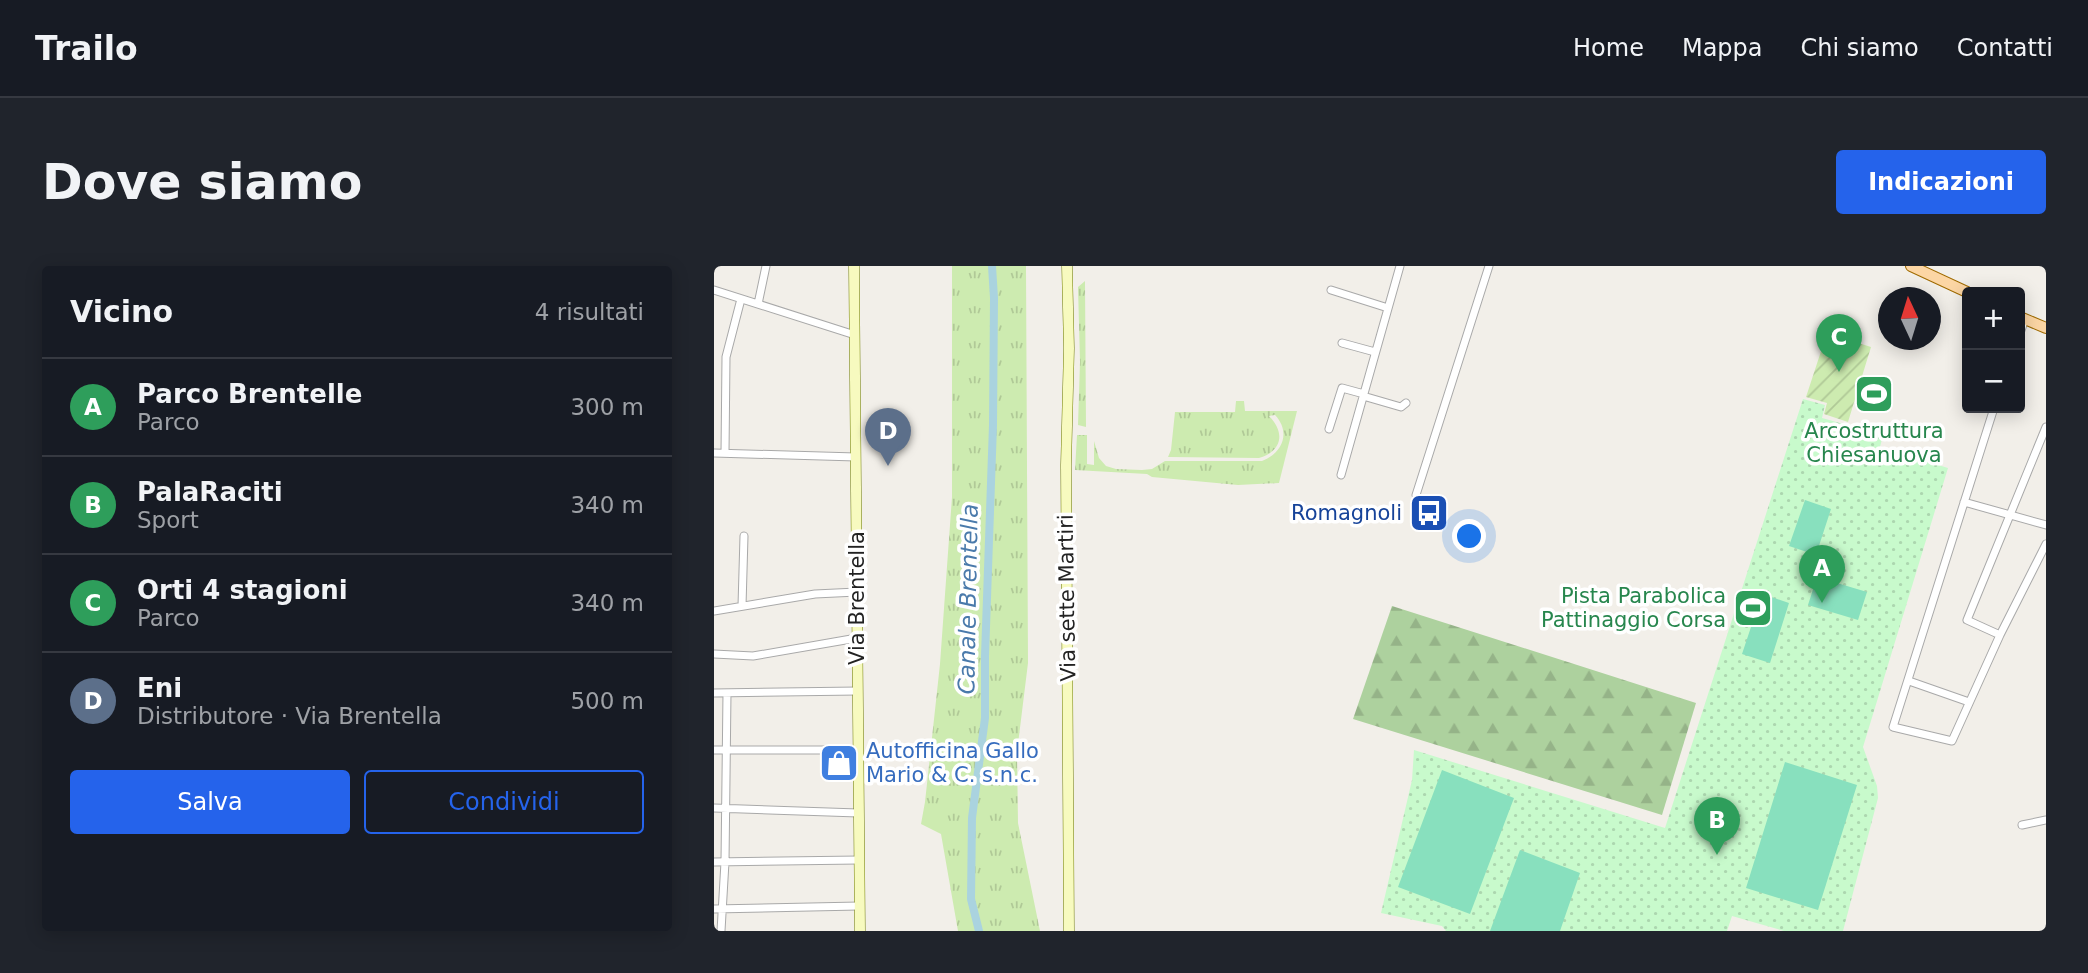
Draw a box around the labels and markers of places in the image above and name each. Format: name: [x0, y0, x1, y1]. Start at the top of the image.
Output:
pin: C: [1816, 314, 1862, 372]
sports icon: Arcostruttura Chiesanuova: [1853, 373, 1895, 415]
pin: D: [865, 408, 911, 466]
place label: Arcostruttura Chiesanuova: [1804, 419, 1944, 467]
bus stop icon: Romagnoli: [1408, 492, 1450, 534]
place label: Romagnoli: [1291, 501, 1402, 525]
pin: A: [1799, 545, 1845, 603]
place label: Pista Parabolica Pattinaggio Corsa: [1541, 584, 1726, 632]
sports icon: Pista Parabolica Pattinaggio Corsa: [1732, 587, 1774, 629]
place label: Autofficina Gallo Mario & C. s.n.c.: [866, 739, 1039, 787]
shop icon: Autofficina Gallo Mario & C. s.n.c.: [818, 742, 860, 784]
pin: B: [1694, 797, 1740, 855]

